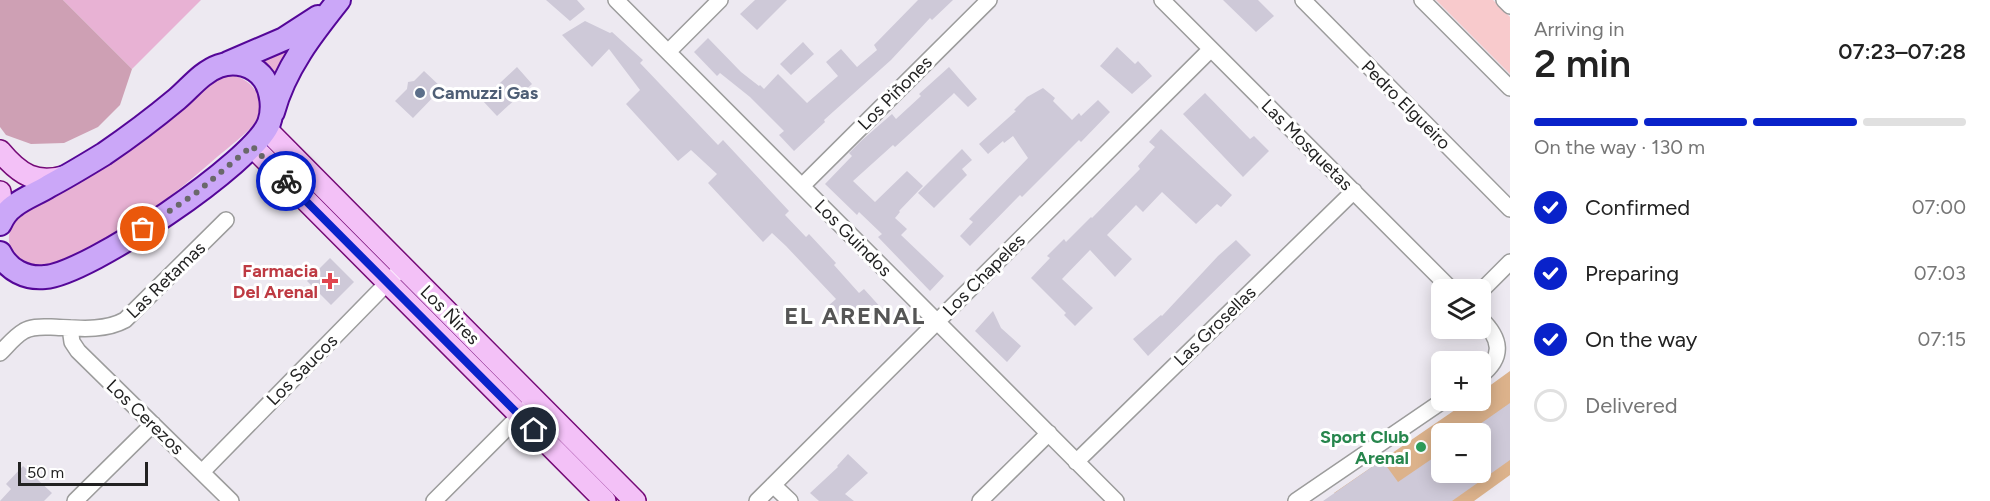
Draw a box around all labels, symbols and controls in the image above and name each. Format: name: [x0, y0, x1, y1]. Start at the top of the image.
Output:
text: Arriving in: [1534, 17, 1624, 41]
text: 07:23–07:28: [1838, 38, 1966, 65]
text: 2 min: [1534, 40, 1631, 87]
street label: Los Piñones: [853, 51, 937, 135]
street label: Pedro Elgueiro: [1357, 56, 1455, 154]
place label: Camuzzi Gas: [432, 82, 539, 104]
marker: Camuzzi Gas: [413, 86, 427, 100]
street label: Las Mosquetas: [1257, 95, 1357, 195]
text: On the way · 130 m: [1534, 135, 1705, 159]
courier: [256, 151, 316, 211]
icon: bike: [270, 165, 303, 198]
icon: check: [1534, 191, 1567, 224]
text: Confirmed: [1585, 194, 1690, 221]
street label: Los Guindos: [810, 195, 896, 281]
text: 07:00: [1912, 195, 1966, 219]
pin: [117, 203, 168, 254]
icon: bag: [126, 212, 159, 245]
street label: Los Chapeles: [938, 229, 1030, 321]
street label: Las Retamas: [122, 237, 210, 323]
icon: check: [1534, 257, 1567, 290]
place label: Farmacia Del Arenal: [233, 260, 318, 303]
text: Preparing: [1585, 260, 1679, 287]
text: 07:03: [1914, 261, 1966, 285]
marker: Farmacia Del Arenal: [323, 274, 337, 288]
map controls: [1431, 279, 1491, 483]
button: layers: [1431, 279, 1491, 339]
street label: Los Ñires: [416, 281, 484, 349]
street label: Las Grosellas: [1169, 282, 1261, 370]
district label: EL ARENAL: [784, 301, 926, 330]
icon: check: [1534, 323, 1567, 356]
text: On the way: [1585, 326, 1697, 353]
text: 07:15: [1918, 327, 1966, 351]
street label: Los Saucos: [262, 330, 342, 410]
button: +: [1431, 351, 1491, 411]
street label: Los Cerezos: [102, 375, 188, 459]
text: Delivered: [1585, 392, 1678, 419]
pin: [508, 404, 559, 455]
icon: home: [517, 413, 550, 446]
button: −: [1431, 423, 1491, 483]
place label: Sport Club Arenal: [1320, 426, 1409, 469]
marker: Sport Club Arenal: [1414, 440, 1428, 454]
scale bar: [18, 459, 148, 486]
text: 50 m: [27, 463, 64, 482]

